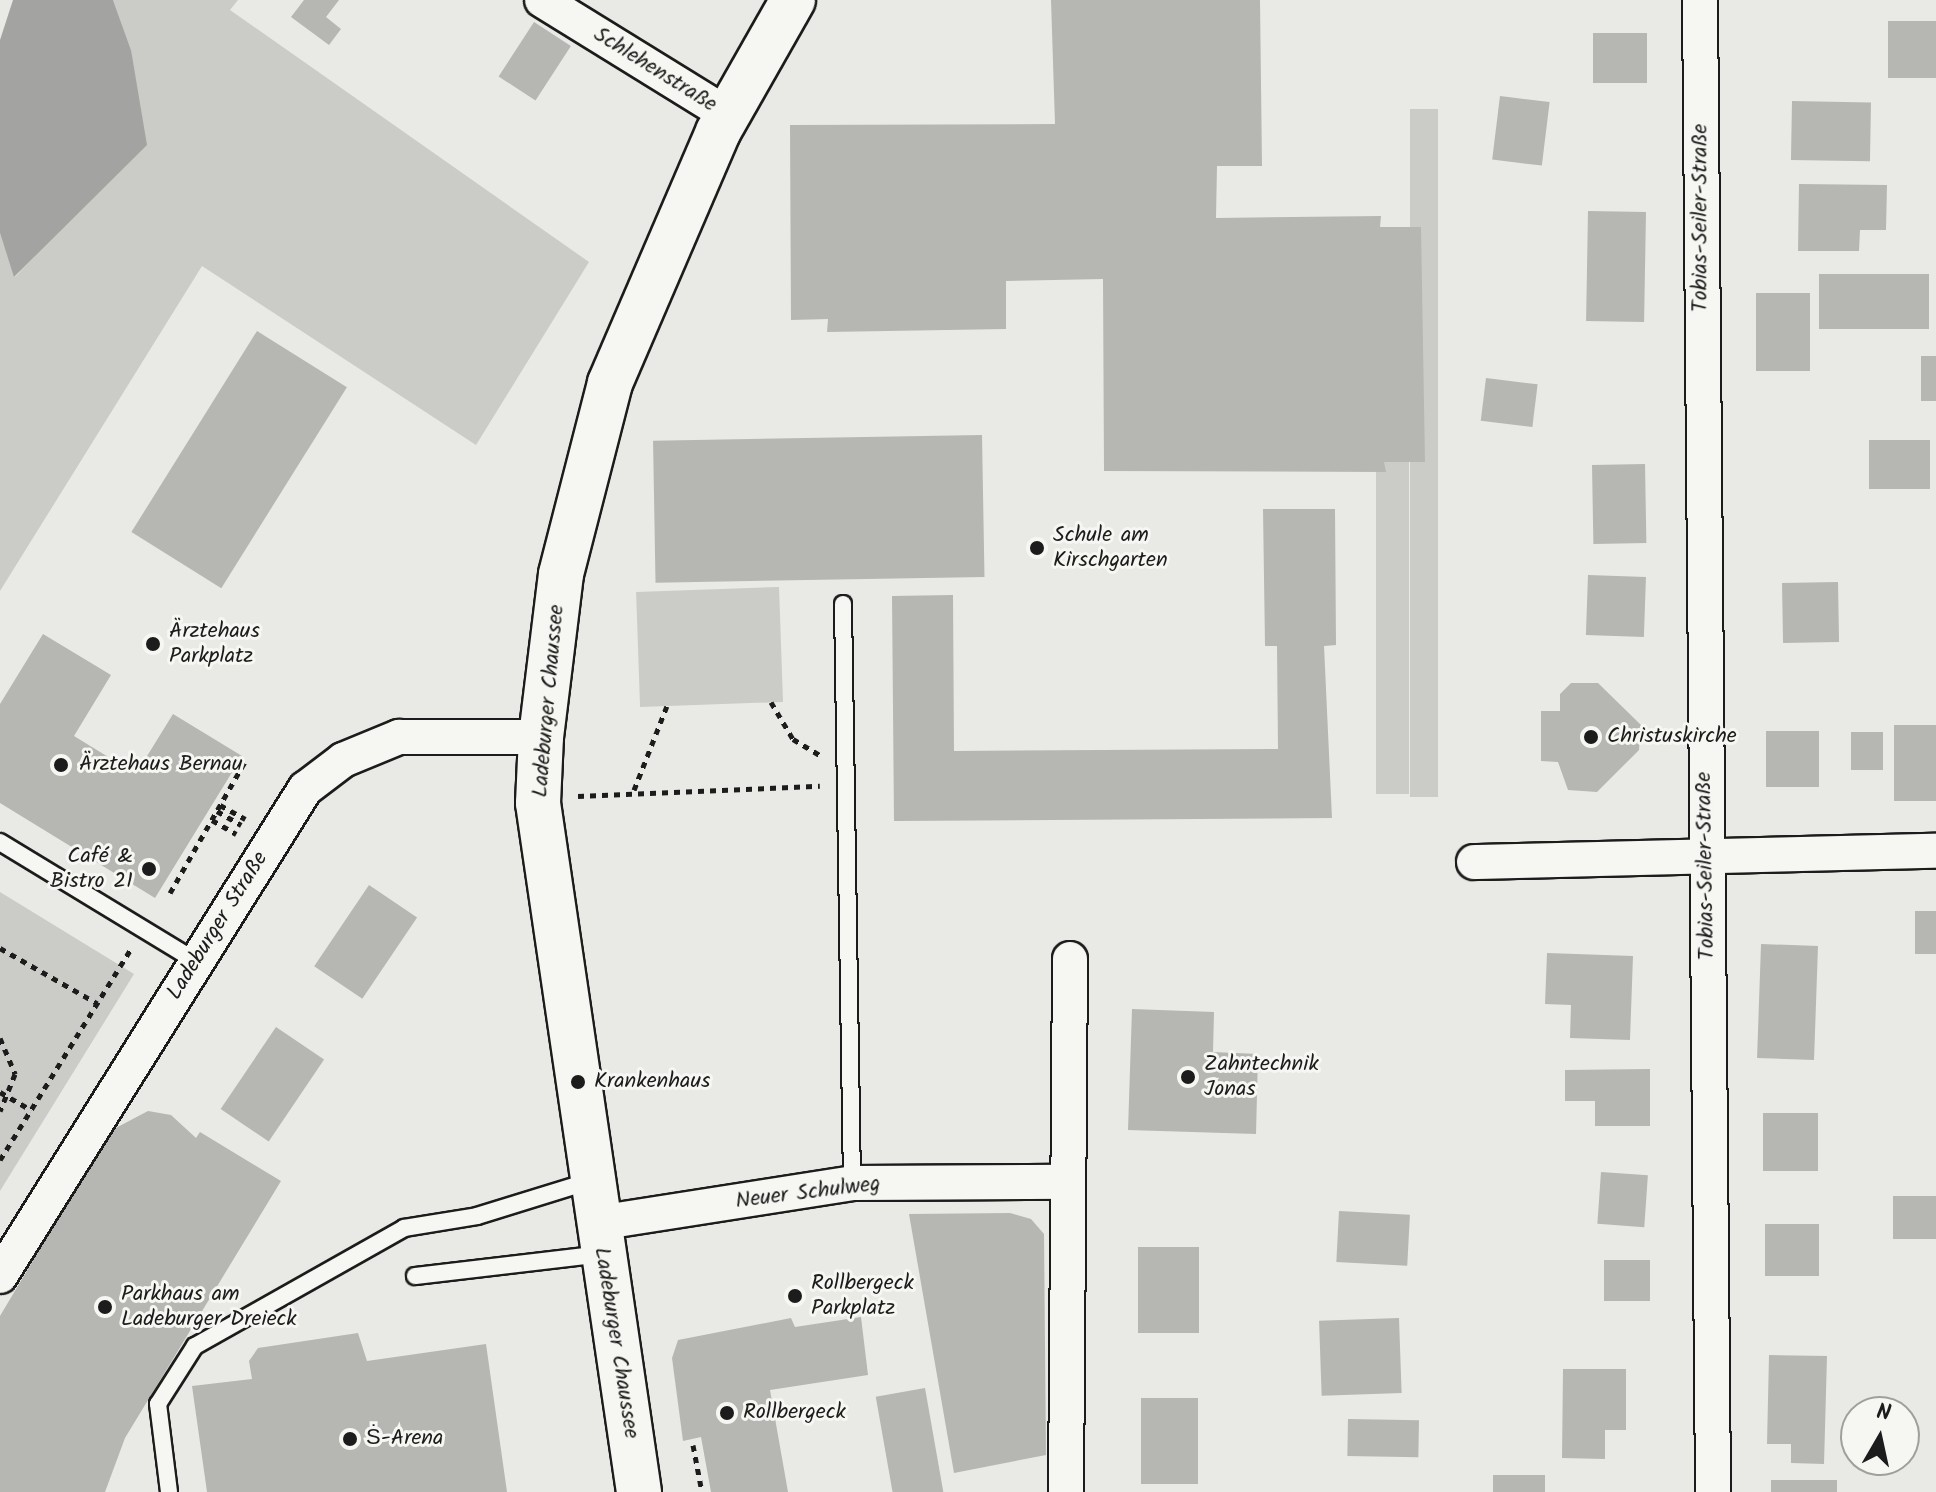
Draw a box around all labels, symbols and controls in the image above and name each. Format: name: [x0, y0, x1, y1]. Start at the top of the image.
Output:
street label: Schlehenstraße: [589, 22, 721, 118]
street label: Tobias-Seiler-Straße: [1688, 124, 1714, 312]
place label: Schule am Kirschgarten: [1053, 522, 1168, 574]
marker: Schule am Kirschgarten: [1028, 539, 1046, 557]
street label: Ladeburger Chaussee: [527, 603, 571, 799]
place label: Ärztehaus Parkplatz: [169, 618, 260, 670]
marker: Ärztehaus Parkplatz: [144, 635, 162, 653]
place label: Christuskirche: [1607, 724, 1737, 750]
marker: Christuskirche: [1582, 728, 1600, 746]
place label: Ärztehaus Bernau: [79, 752, 242, 778]
marker: Ärztehaus Bernau: [50, 754, 72, 776]
street label: Tobias-Seiler-Straße: [1691, 772, 1721, 960]
place label: Café & Bistro 21: [50, 843, 133, 894]
street label: Ladeburger Straße: [162, 847, 274, 1005]
marker: Café & Bistro 21: [140, 860, 158, 878]
place label: Zahntechnik Jonas: [1204, 1051, 1319, 1102]
marker: Zahntechnik Jonas: [1179, 1068, 1197, 1086]
place label: Krankenhaus: [594, 1069, 710, 1095]
marker: Krankenhaus: [569, 1073, 587, 1091]
street label: Neuer Schulweg: [734, 1171, 882, 1215]
street label: Ladeburger Chaussee: [588, 1245, 644, 1441]
place label: Rollbergeck Parkplatz: [811, 1270, 914, 1322]
place label: Parkhaus am Ladeburger Dreieck: [121, 1281, 297, 1332]
marker: Rollbergeck Parkplatz: [786, 1287, 804, 1305]
marker: Parkhaus am Ladeburger Dreieck: [96, 1298, 114, 1316]
text: N: [1874, 1395, 1893, 1432]
north arrow: [1840, 1396, 1920, 1476]
place label: Rollbergeck: [743, 1400, 846, 1426]
marker: Rollbergeck: [718, 1404, 736, 1422]
place label: Ṡ-Arena: [366, 1426, 443, 1452]
marker: Ṡ-Arena: [341, 1430, 359, 1448]

